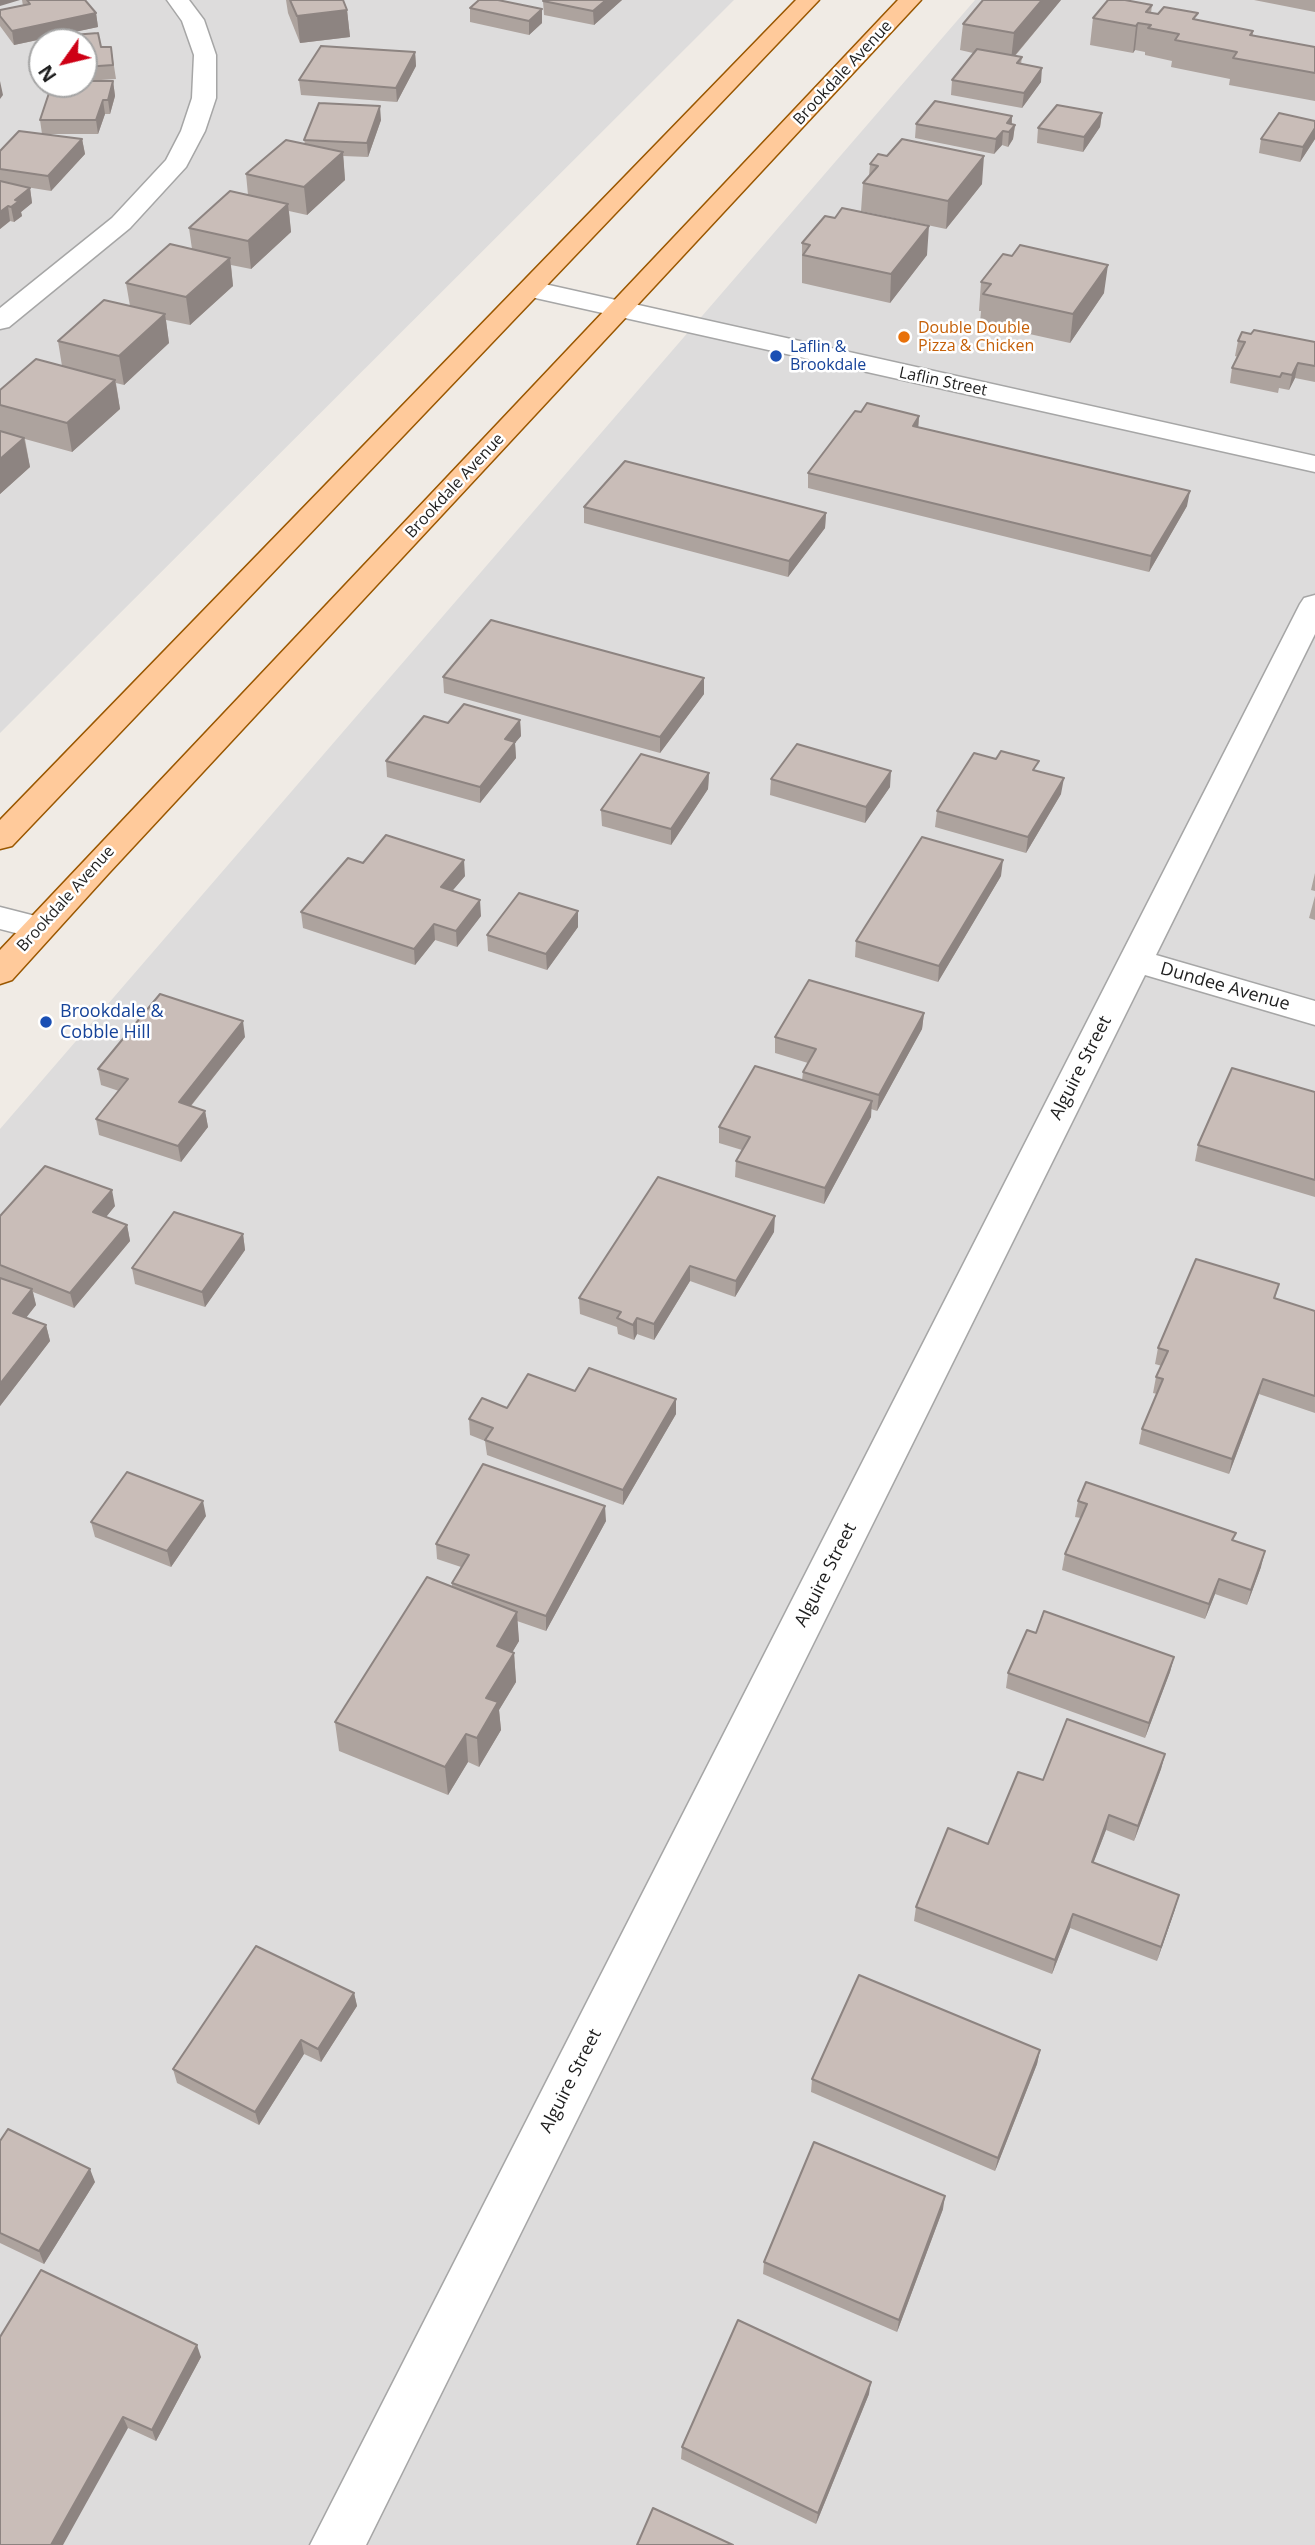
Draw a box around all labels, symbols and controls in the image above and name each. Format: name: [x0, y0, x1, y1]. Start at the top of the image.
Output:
street label: Brookdale Avenue: [790, 17, 896, 129]
north arrow: [28, 28, 98, 98]
text: N: [32, 60, 62, 87]
place label: Double Double Pizza & Chicken: [918, 318, 1034, 356]
marker: Double Double Pizza & Chicken: [896, 329, 912, 345]
place label: Laflin & Brookdale: [790, 337, 866, 375]
marker: Laflin & Brookdale: [768, 348, 784, 364]
street label: Laflin Street: [897, 363, 989, 401]
street label: Brookdale Avenue: [402, 430, 508, 542]
street label: Brookdale Avenue: [13, 842, 119, 956]
street label: Dundee Avenue: [1158, 958, 1292, 1016]
place label: Brookdale & Cobble Hill: [60, 1001, 164, 1044]
street label: Alguire Street: [1046, 1012, 1116, 1124]
marker: Brookdale & Cobble Hill: [38, 1014, 54, 1030]
street label: Alguire Street: [791, 1519, 861, 1631]
street label: Alguire Street: [536, 2025, 606, 2137]

